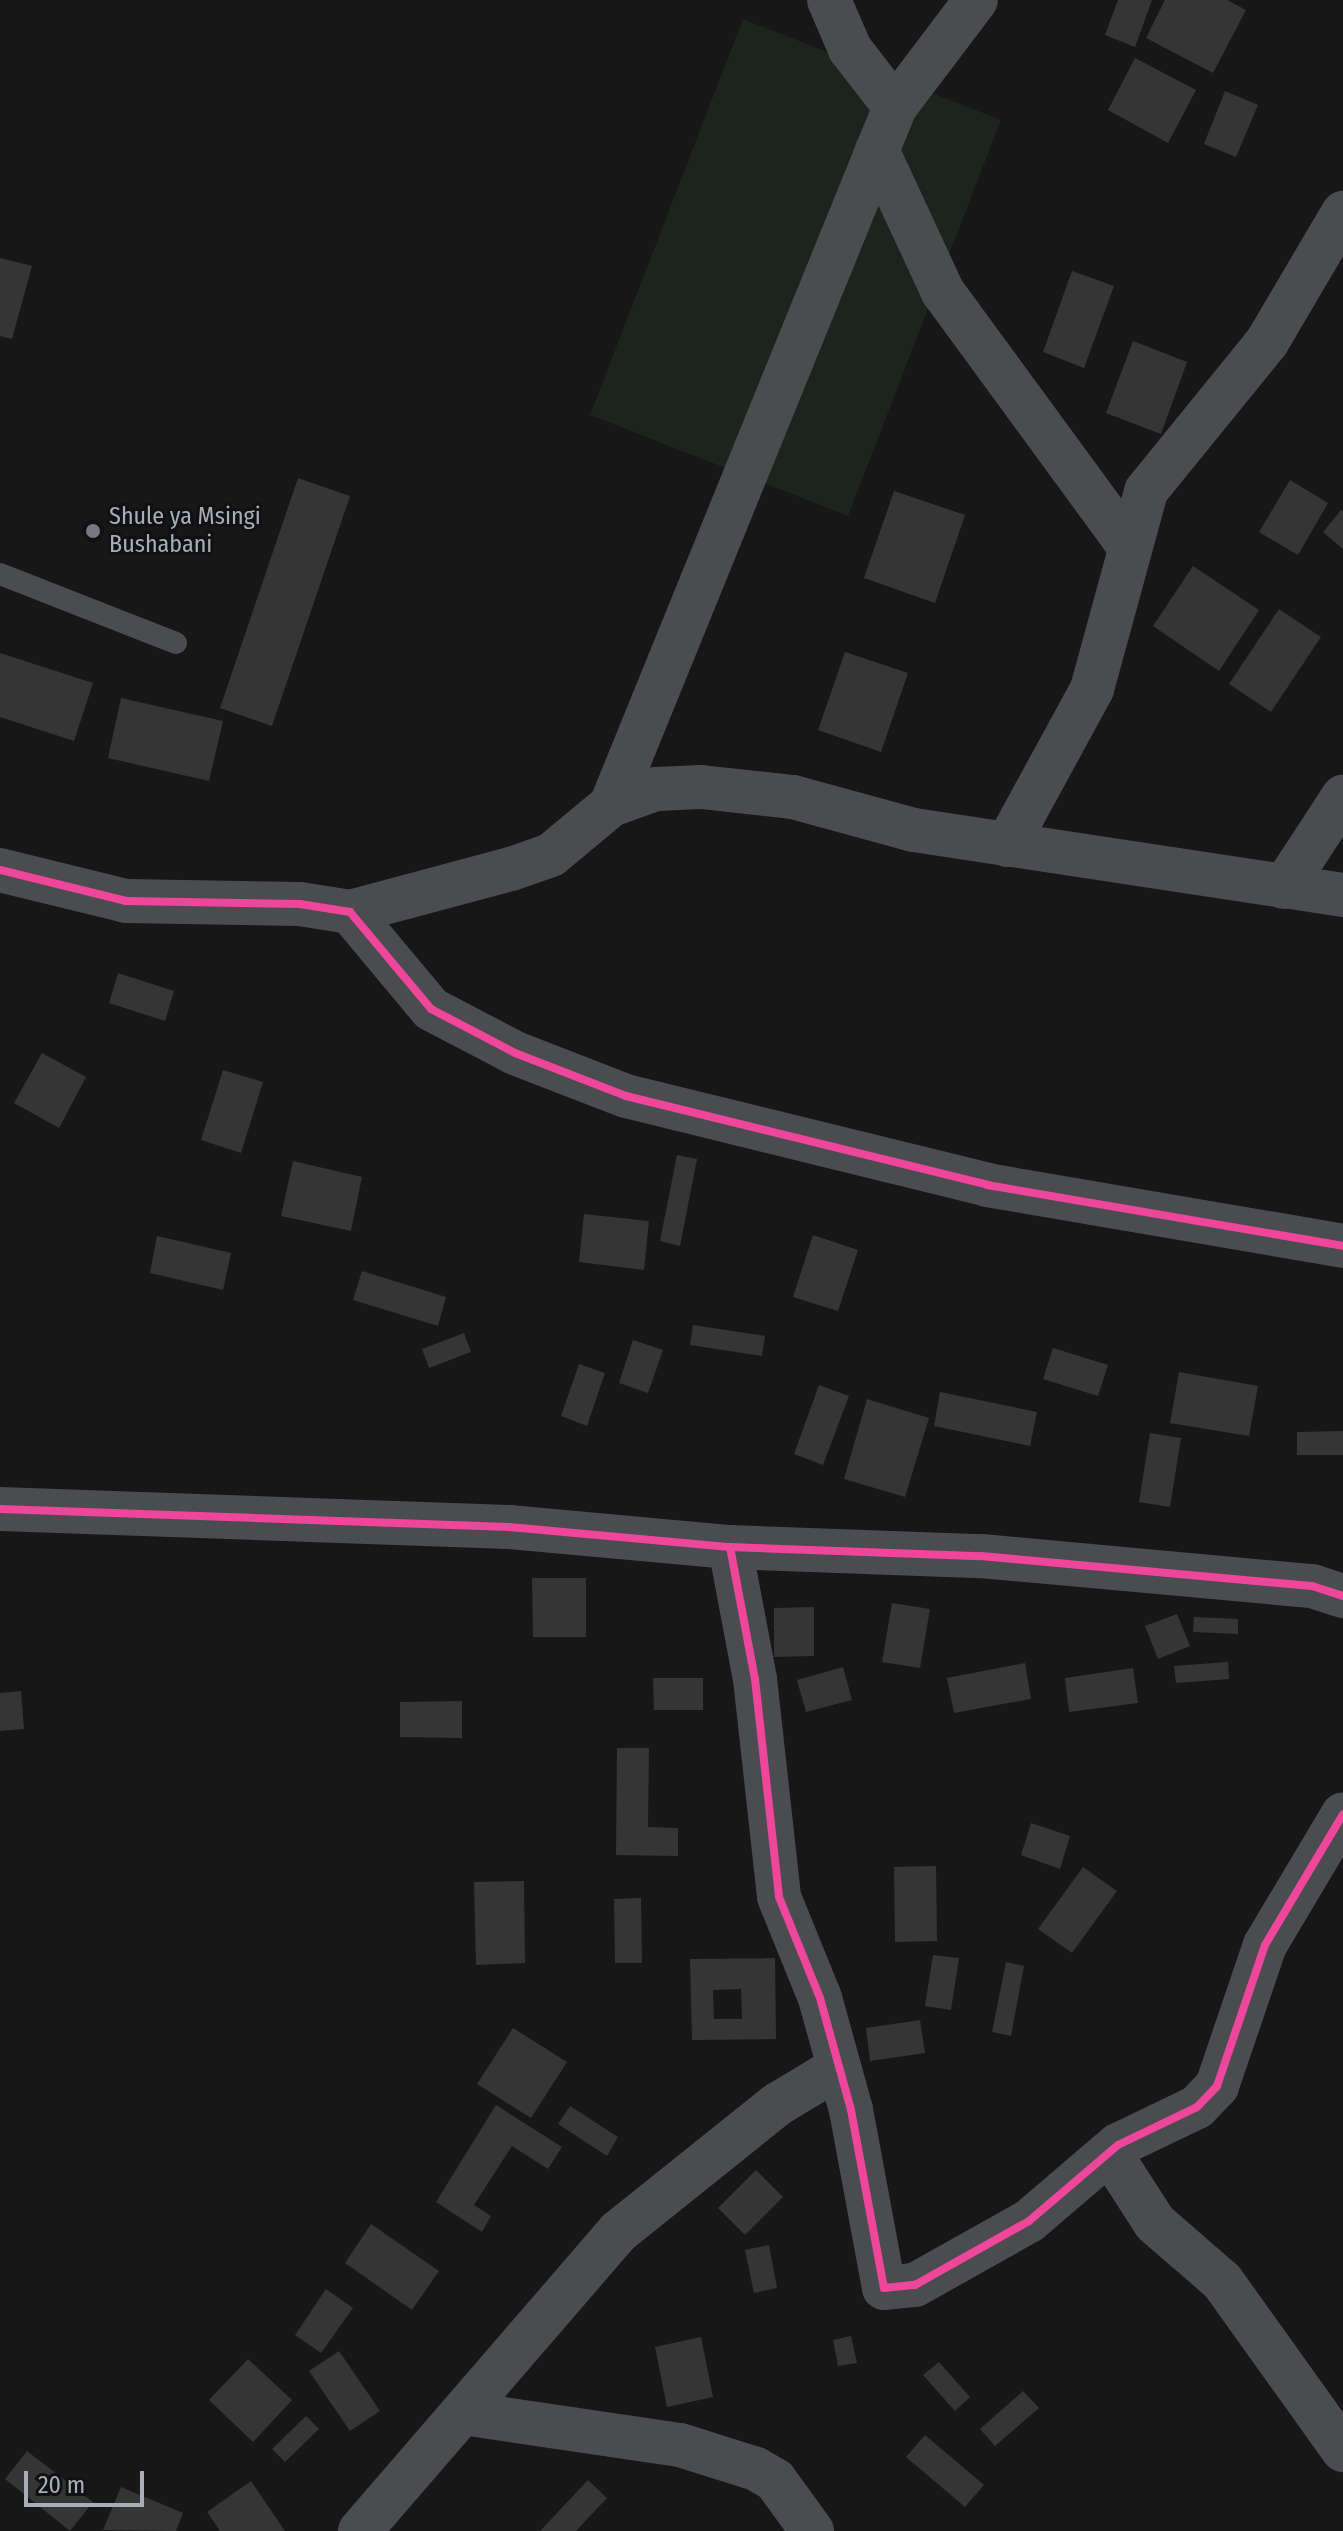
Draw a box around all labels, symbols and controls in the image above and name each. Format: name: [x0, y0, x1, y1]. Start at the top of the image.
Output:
place label: Shule ya Msingi Bushabani: [109, 503, 261, 559]
marker: Shule ya Msingi Bushabani: [84, 522, 102, 540]
scale bar: [28, 2455, 148, 2505]
text: 20 m: [38, 2471, 85, 2499]

